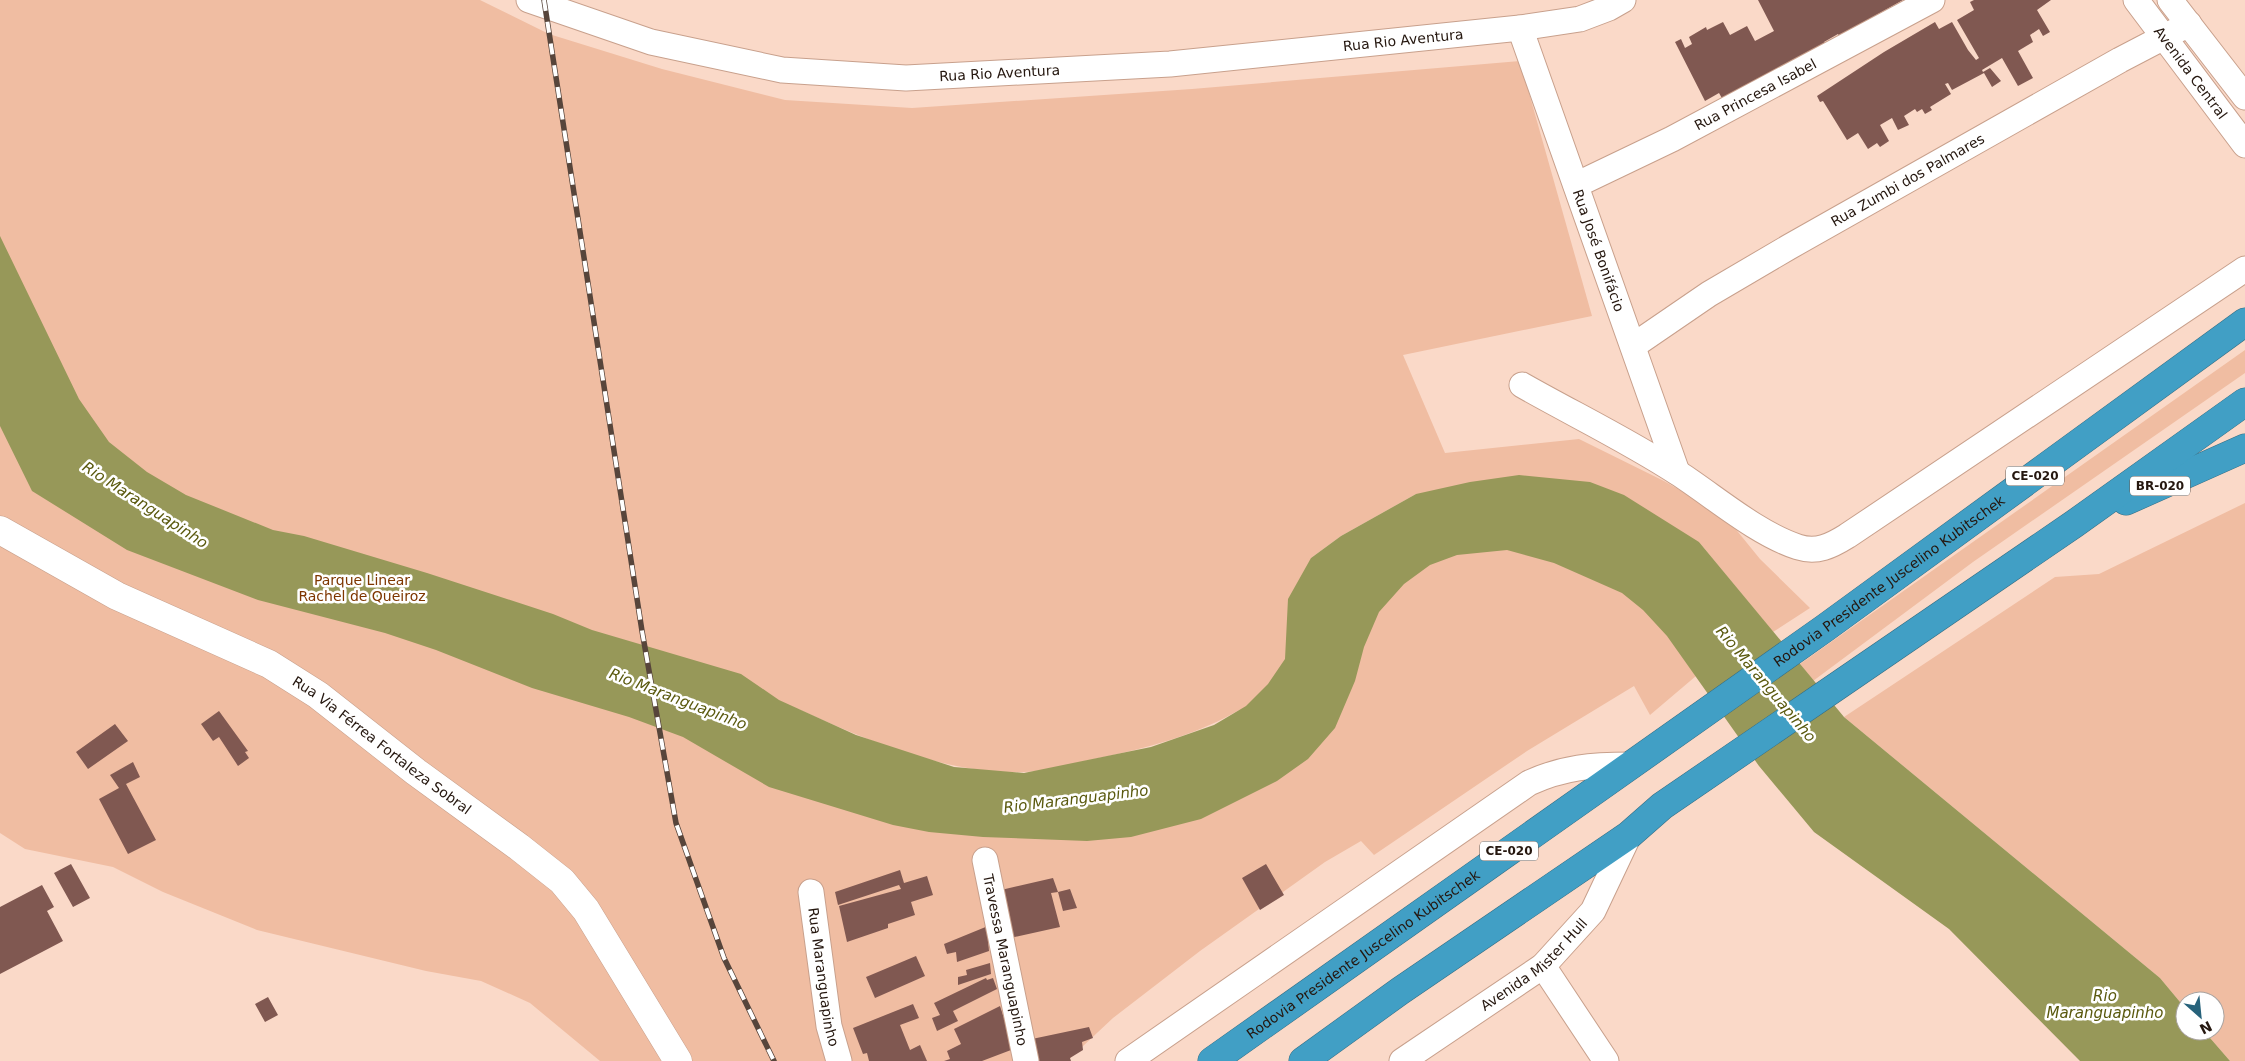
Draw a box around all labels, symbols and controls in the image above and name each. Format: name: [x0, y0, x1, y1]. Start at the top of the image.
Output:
street label: Avenida Central: [2151, 23, 2231, 122]
street label: Rua Rio Aventura: [1342, 26, 1464, 54]
street label: Rua Princesa Isabel: [1692, 55, 1819, 134]
street label: Rua Rio Aventura: [939, 62, 1060, 84]
street label: Rua Zumbi dos Palmares: [1828, 130, 1987, 230]
street label: Rua José Bonifácio: [1570, 187, 1628, 314]
water label: Rio Maranguapinho: [79, 458, 211, 552]
road number: CE-020: [2006, 466, 2064, 486]
road number: BR-020: [2130, 476, 2190, 496]
street label: Rodovia Presidente Juscelino Kubitschek: [1770, 491, 2008, 670]
park label: Parque Linear Rachel de Queiroz: [298, 572, 426, 604]
water label: Rio Maranguapinho: [1712, 622, 1820, 746]
water label: Rio Maranguapinho: [607, 665, 749, 733]
street label: Rua Via Férrea Fortaleza Sobral: [290, 673, 474, 817]
water label: Rio Maranguapinho: [1003, 781, 1149, 817]
road number: CE-020: [1480, 841, 1538, 860]
street label: Rodovia Presidente Juscelino Kubitschek: [1244, 866, 1483, 1042]
street label: Travessa Maranguapinho: [980, 872, 1031, 1047]
street label: Rua Maranguapinho: [805, 907, 842, 1048]
street label: Avenida Mister Hull: [1477, 915, 1590, 1014]
water label: Rio Maranguapinho: [2046, 987, 2164, 1022]
north arrow: [2175, 991, 2225, 1041]
text: N: [2197, 1018, 2215, 1037]

